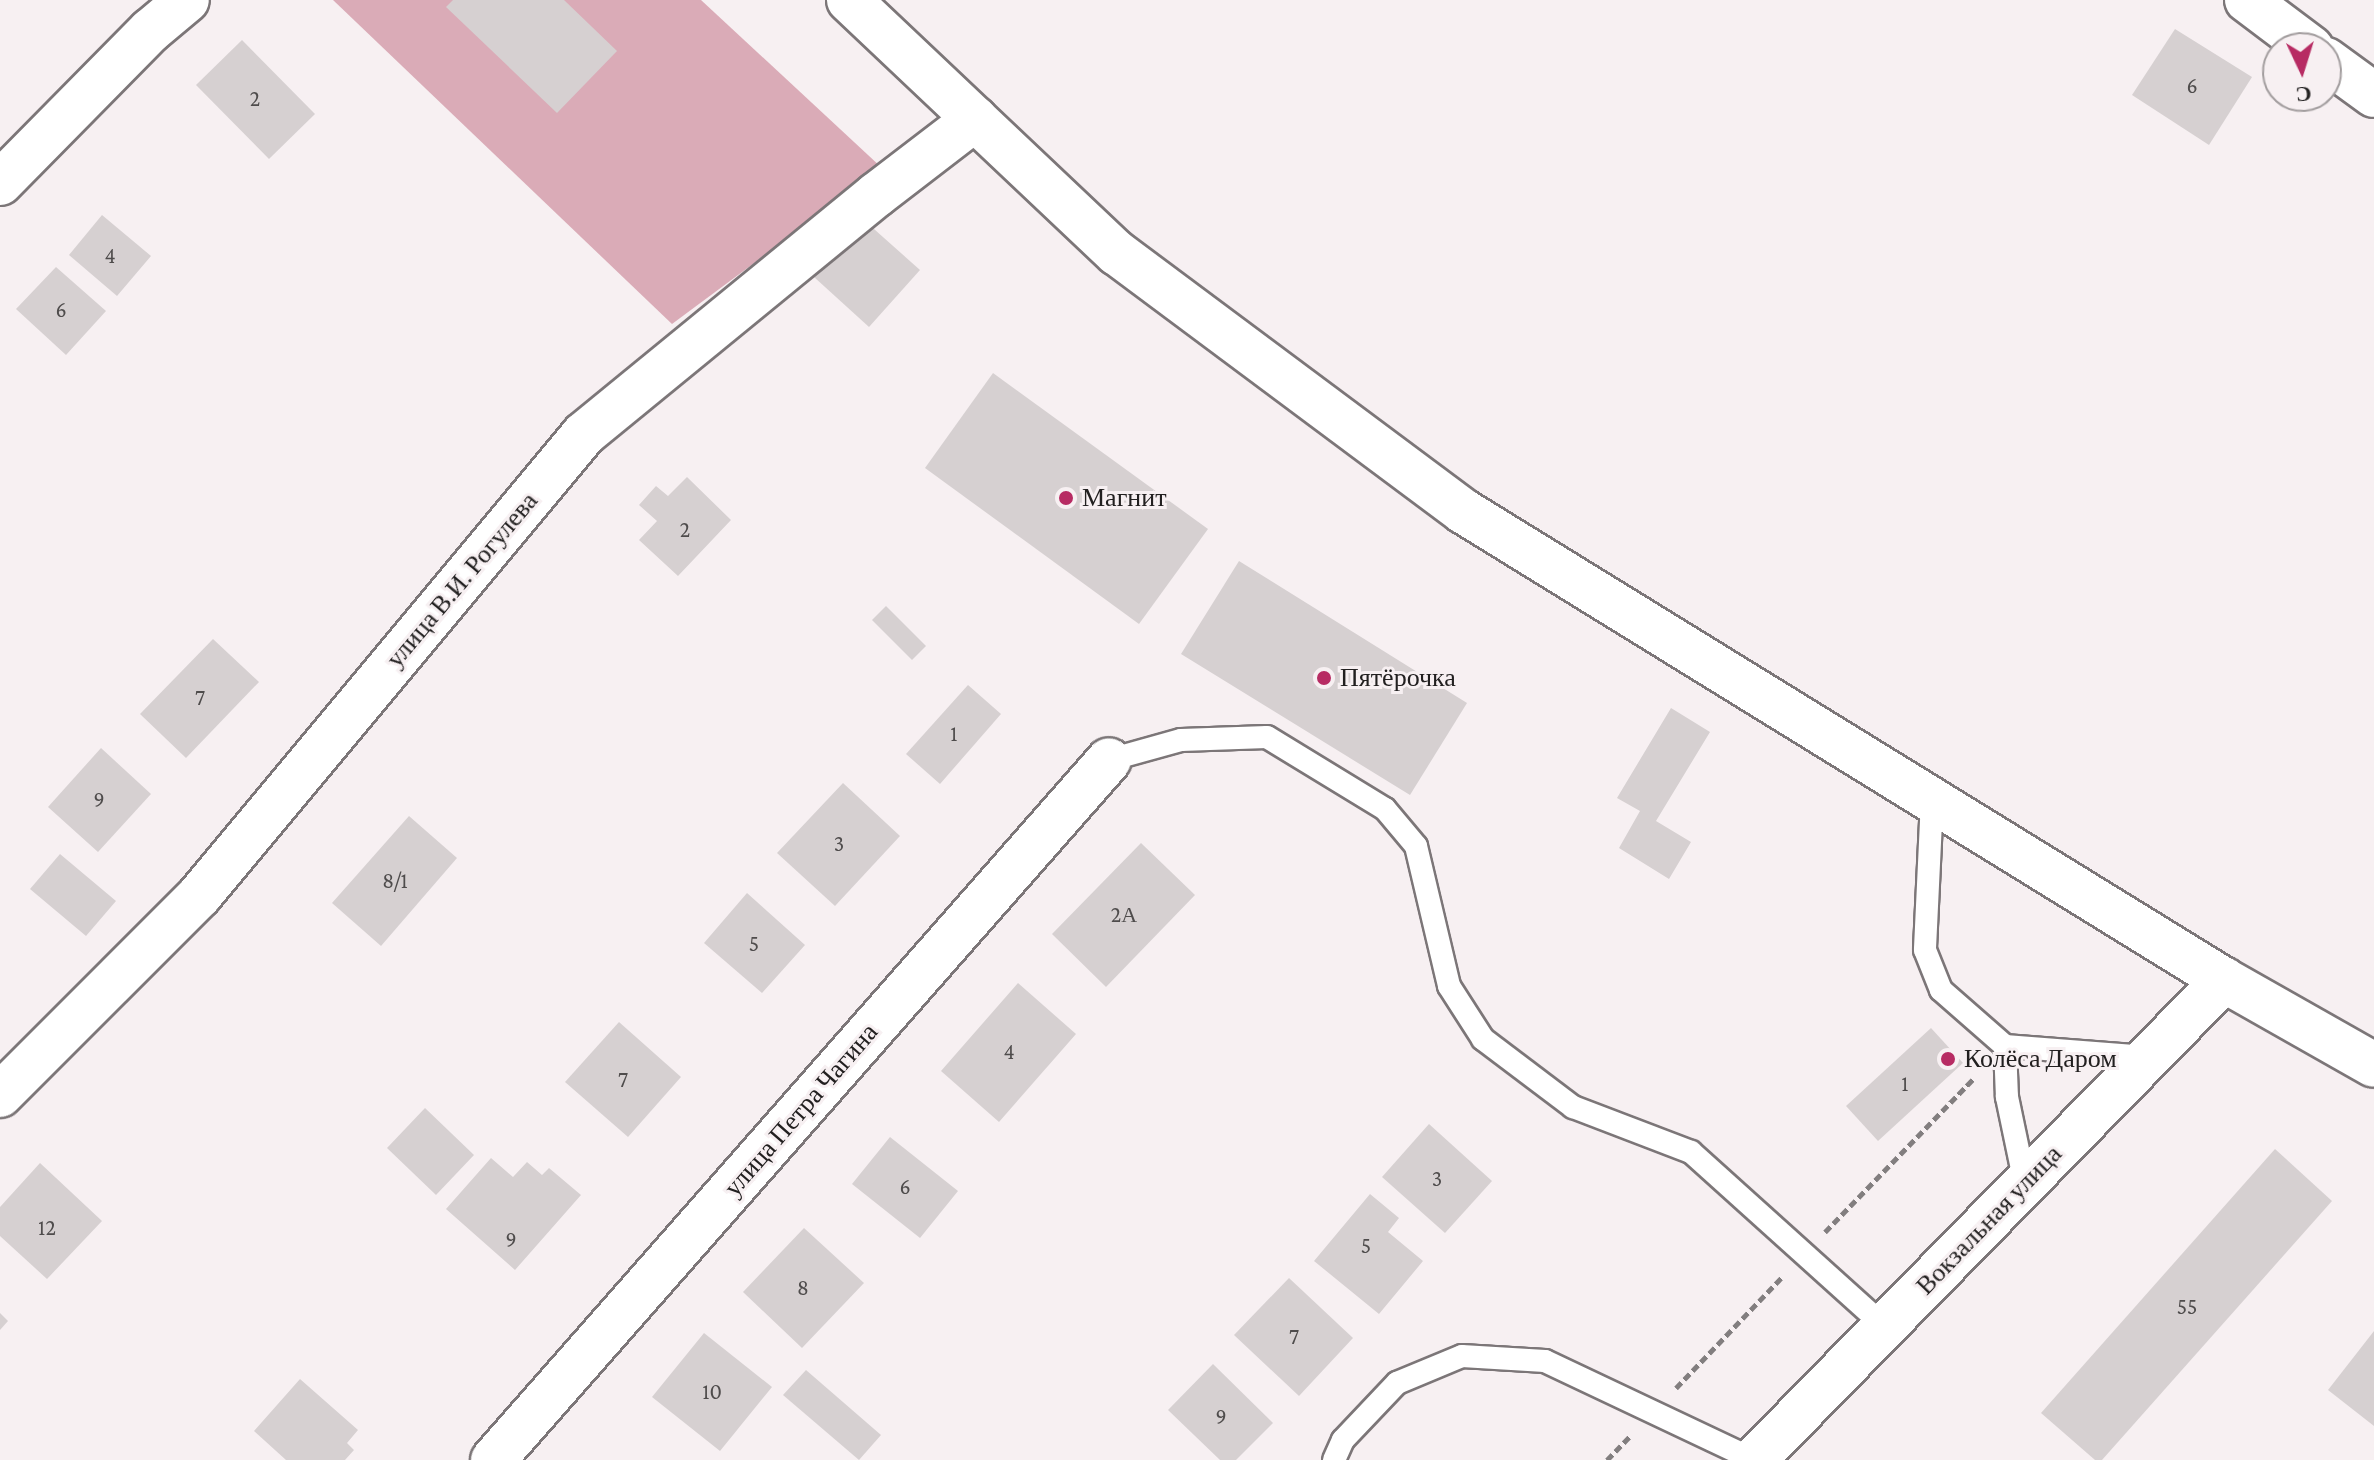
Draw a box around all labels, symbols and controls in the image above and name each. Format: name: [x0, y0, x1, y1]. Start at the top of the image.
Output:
north arrow: [2262, 32, 2342, 112]
house number: 6: [2186, 73, 2198, 99]
text: С: [2295, 81, 2312, 107]
house number: 2: [250, 86, 260, 112]
house number: 4: [104, 243, 116, 269]
house number: 6: [55, 297, 67, 323]
place label: Магнит: [1082, 482, 1167, 514]
street label: улица В.И. Рогулева: [380, 486, 544, 674]
marker: Магнит: [1057, 489, 1075, 507]
house number: 2: [680, 517, 690, 543]
place label: Пятёрочка: [1340, 662, 1456, 694]
marker: Пятёрочка: [1315, 669, 1333, 687]
house number: 7: [195, 685, 205, 711]
house number: 1: [950, 721, 958, 747]
house number: 9: [93, 787, 105, 813]
house number: 3: [834, 831, 844, 857]
house number: 8/1: [382, 868, 408, 894]
house number: 2А: [1111, 902, 1137, 928]
house number: 5: [749, 931, 759, 957]
street label: улица Петра Чагина: [717, 1017, 885, 1203]
house number: 4: [1003, 1039, 1015, 1065]
place label: Колёса Даром: [1964, 1043, 2117, 1075]
marker: Колёса Даром: [1939, 1050, 1957, 1068]
house number: 7: [618, 1067, 628, 1093]
house number: 1: [1901, 1071, 1909, 1097]
street label: Вокзальная улица: [1910, 1139, 2068, 1301]
house number: 3: [1432, 1166, 1442, 1192]
house number: 6: [899, 1174, 911, 1200]
house number: 12: [38, 1215, 56, 1241]
house number: 9: [505, 1227, 517, 1253]
house number: 5: [1361, 1233, 1371, 1259]
house number: 8: [797, 1275, 809, 1301]
house number: 55: [2177, 1294, 2197, 1320]
house number: 7: [1289, 1324, 1299, 1350]
house number: 10: [702, 1379, 722, 1405]
house number: 9: [1215, 1404, 1227, 1430]

